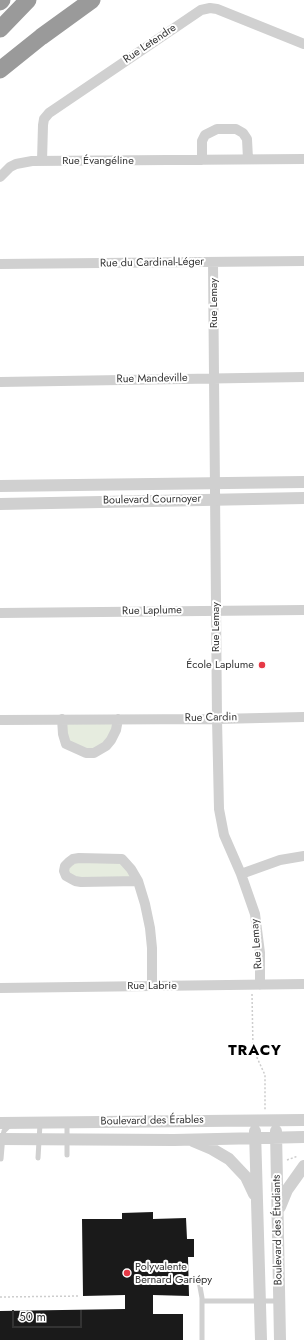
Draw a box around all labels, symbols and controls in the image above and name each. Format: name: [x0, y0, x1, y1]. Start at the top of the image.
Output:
street label: Rue Letendre: [121, 21, 179, 67]
street label: Rue Évangéline: [62, 154, 134, 168]
street label: Rue du Cardinal-Léger: [100, 255, 204, 271]
street label: Rue Lemay: [207, 278, 221, 328]
street label: Rue Mandeville: [116, 372, 188, 386]
street label: Boulevard Cournoyer: [103, 493, 201, 507]
street label: Rue Lemay: [209, 602, 223, 652]
street label: Rue Laplume: [122, 604, 182, 618]
place label: École Laplume: [186, 658, 254, 672]
marker: École Laplume: [257, 660, 267, 670]
street label: Rue Cardin: [185, 711, 237, 725]
street label: Rue Lemay: [249, 919, 265, 969]
street label: Rue Labrie: [127, 979, 177, 993]
district label: TRACY: [228, 1042, 282, 1060]
street label: Boulevard des Érables: [100, 1114, 204, 1128]
street label: Boulevard des Étudiants: [270, 1174, 286, 1286]
place label: Polyvalente Bernard Gariépy: [135, 1260, 212, 1286]
marker: Polyvalente Bernard Gariépy: [122, 1268, 132, 1278]
scale bar: [14, 1302, 84, 1328]
text: 50 m: [19, 1308, 46, 1326]

